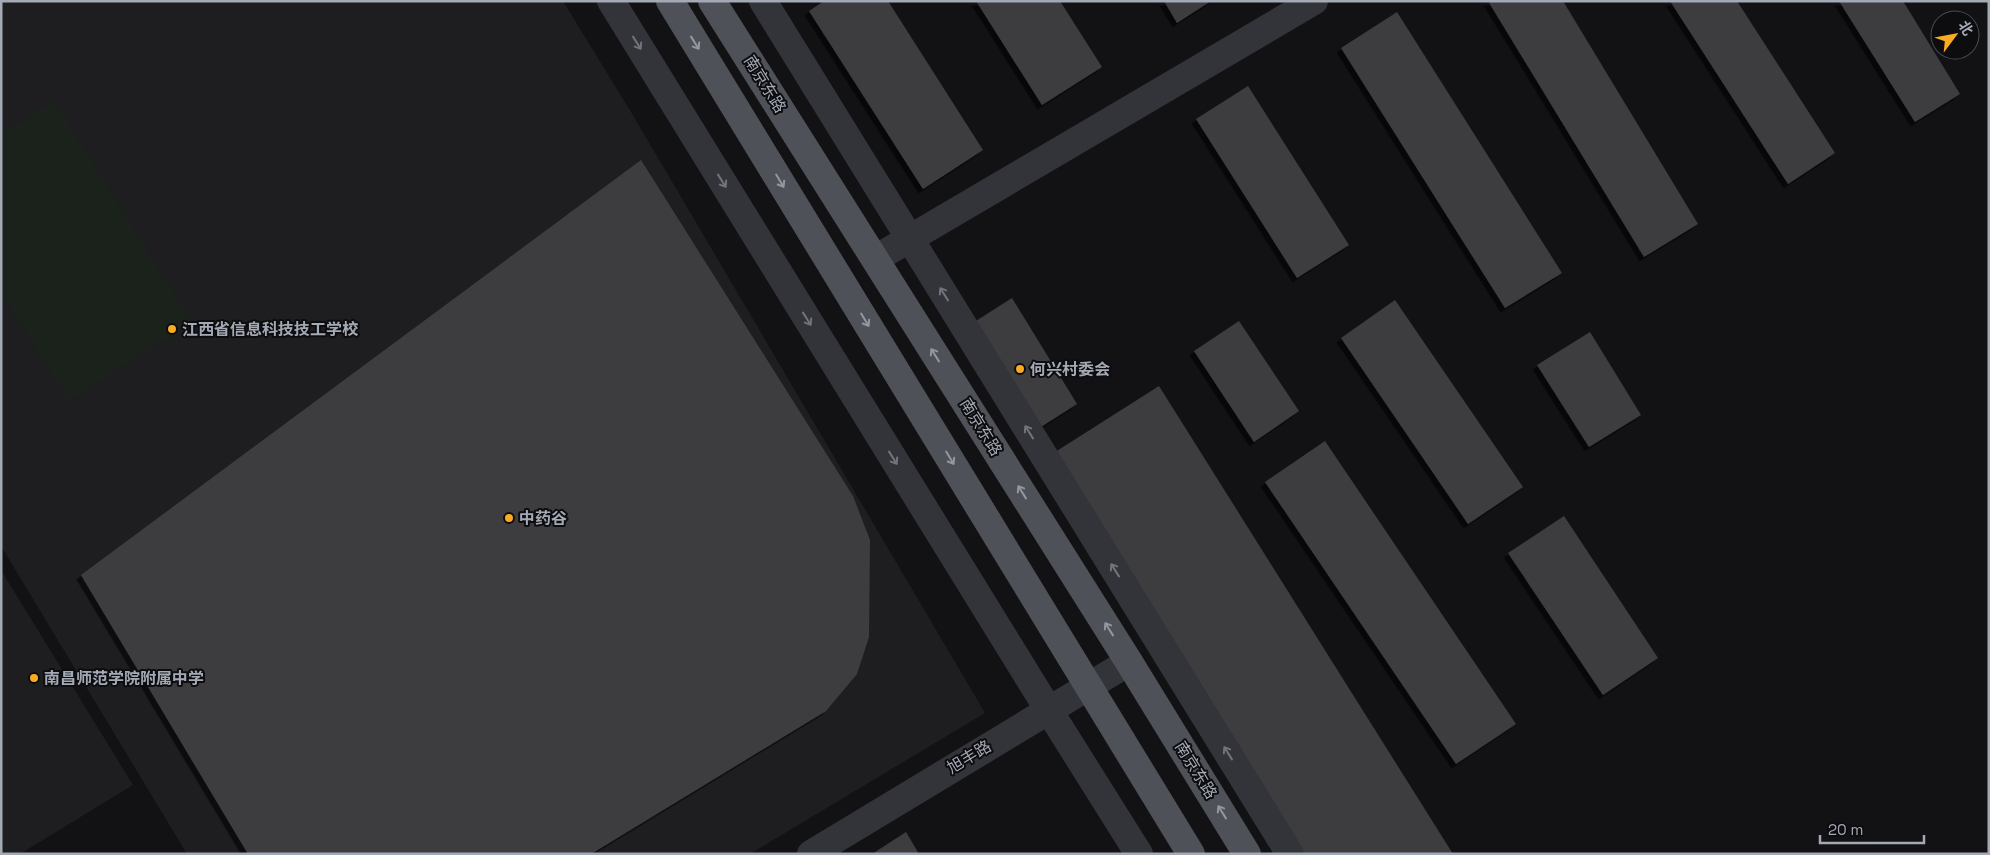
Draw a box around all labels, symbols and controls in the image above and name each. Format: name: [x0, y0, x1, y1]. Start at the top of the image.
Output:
north arrow: [1930, 10, 1980, 60]
text: 北: [1955, 17, 1977, 39]
one-way arrow: [632, 35, 642, 49]
one-way arrow: [691, 35, 701, 49]
street label: 南京东路: [739, 51, 791, 117]
one-way arrow: [716, 174, 727, 188]
one-way arrow: [776, 174, 786, 188]
one-way arrow: [938, 287, 948, 301]
one-way arrow: [803, 312, 813, 326]
one-way arrow: [860, 312, 870, 326]
place label: 江西省信息科技技工学校: [182, 319, 359, 340]
marker: 江西省信息科技技工学校: [166, 323, 178, 335]
one-way arrow: [930, 348, 940, 362]
place label: 何兴村委会: [1030, 359, 1110, 380]
marker: 何兴村委会: [1014, 363, 1026, 375]
street label: 南京东路: [955, 394, 1007, 460]
one-way arrow: [1024, 425, 1034, 439]
one-way arrow: [888, 450, 898, 464]
one-way arrow: [945, 451, 955, 465]
one-way arrow: [1016, 485, 1027, 499]
place label: 中药谷: [519, 508, 567, 529]
marker: 中药谷: [503, 512, 515, 524]
one-way arrow: [1109, 563, 1120, 577]
one-way arrow: [1103, 623, 1113, 637]
place label: 南昌师范学院附属中学: [44, 668, 204, 689]
marker: 南昌师范学院附属中学: [28, 672, 40, 684]
street label: 旭丰路: [943, 736, 995, 778]
street label: 南京东路: [1170, 737, 1222, 803]
one-way arrow: [1223, 746, 1233, 760]
one-way arrow: [1216, 806, 1226, 820]
scale bar: [1820, 812, 1924, 844]
text: 20 m: [1828, 820, 1863, 839]

